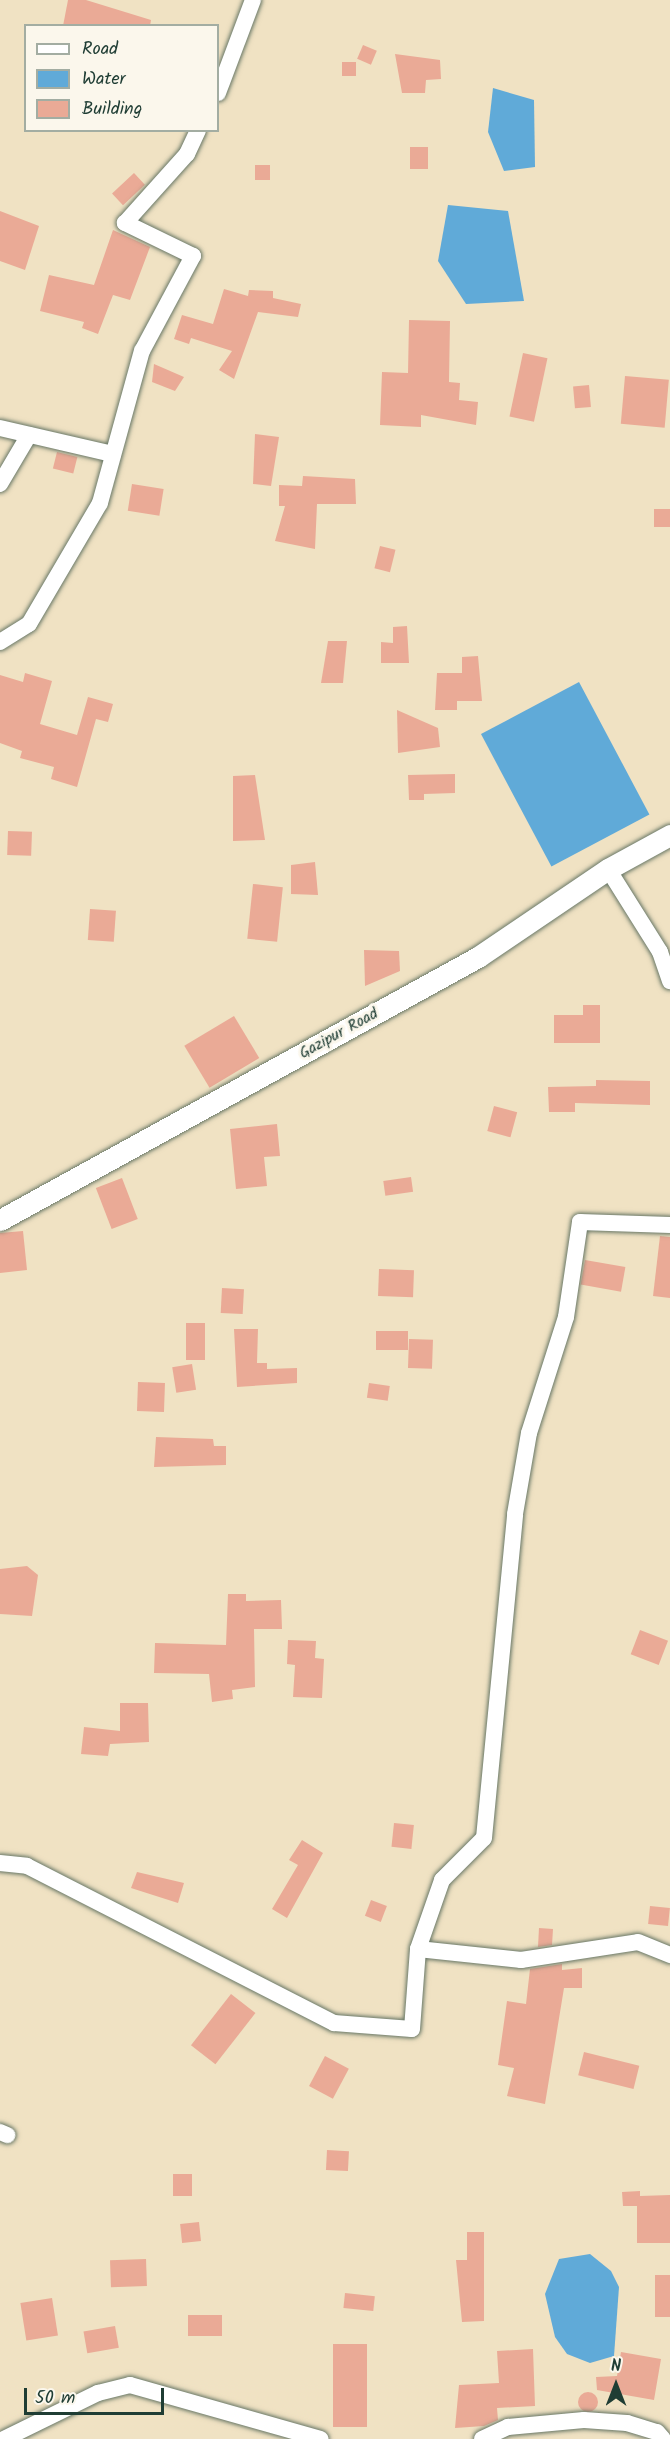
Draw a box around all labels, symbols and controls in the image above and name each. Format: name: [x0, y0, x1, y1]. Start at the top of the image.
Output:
legend: [24, 24, 219, 132]
text: Road: [82, 35, 118, 64]
text: Water: [82, 65, 126, 94]
text: Building: [82, 95, 142, 124]
street label: Gazipur Road: [296, 1004, 382, 1064]
text: N: [611, 2354, 621, 2379]
north arrow: [586, 2355, 646, 2415]
scale bar: [27, 2376, 166, 2414]
text: 50 m: [35, 2384, 75, 2413]

